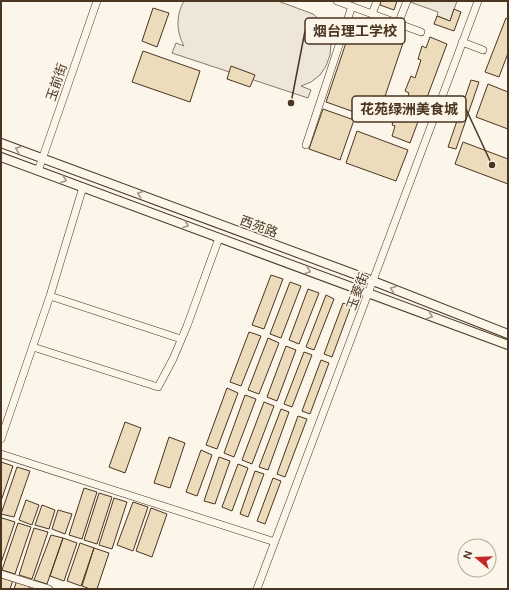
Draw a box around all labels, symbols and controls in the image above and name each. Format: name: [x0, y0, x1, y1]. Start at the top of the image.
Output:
callout: 烟台理工学校: [305, 18, 405, 44]
text: 烟台理工学校: [313, 23, 397, 39]
street label: 玉前街: [43, 61, 69, 103]
callout: 花苑绿洲美食城: [352, 96, 466, 122]
text: 花苑绿洲美食城: [360, 101, 458, 117]
one-way arrow: [14, 146, 21, 154]
one-way arrow: [60, 176, 67, 184]
one-way arrow: [136, 191, 143, 199]
street label: 西苑路: [238, 213, 280, 239]
one-way arrow: [182, 221, 189, 229]
one-way arrow: [304, 266, 311, 274]
street label: 玉菱街: [343, 270, 371, 312]
one-way arrow: [390, 286, 397, 294]
one-way arrow: [426, 311, 433, 320]
north arrow: [457, 538, 497, 578]
text: N: [461, 549, 475, 561]

